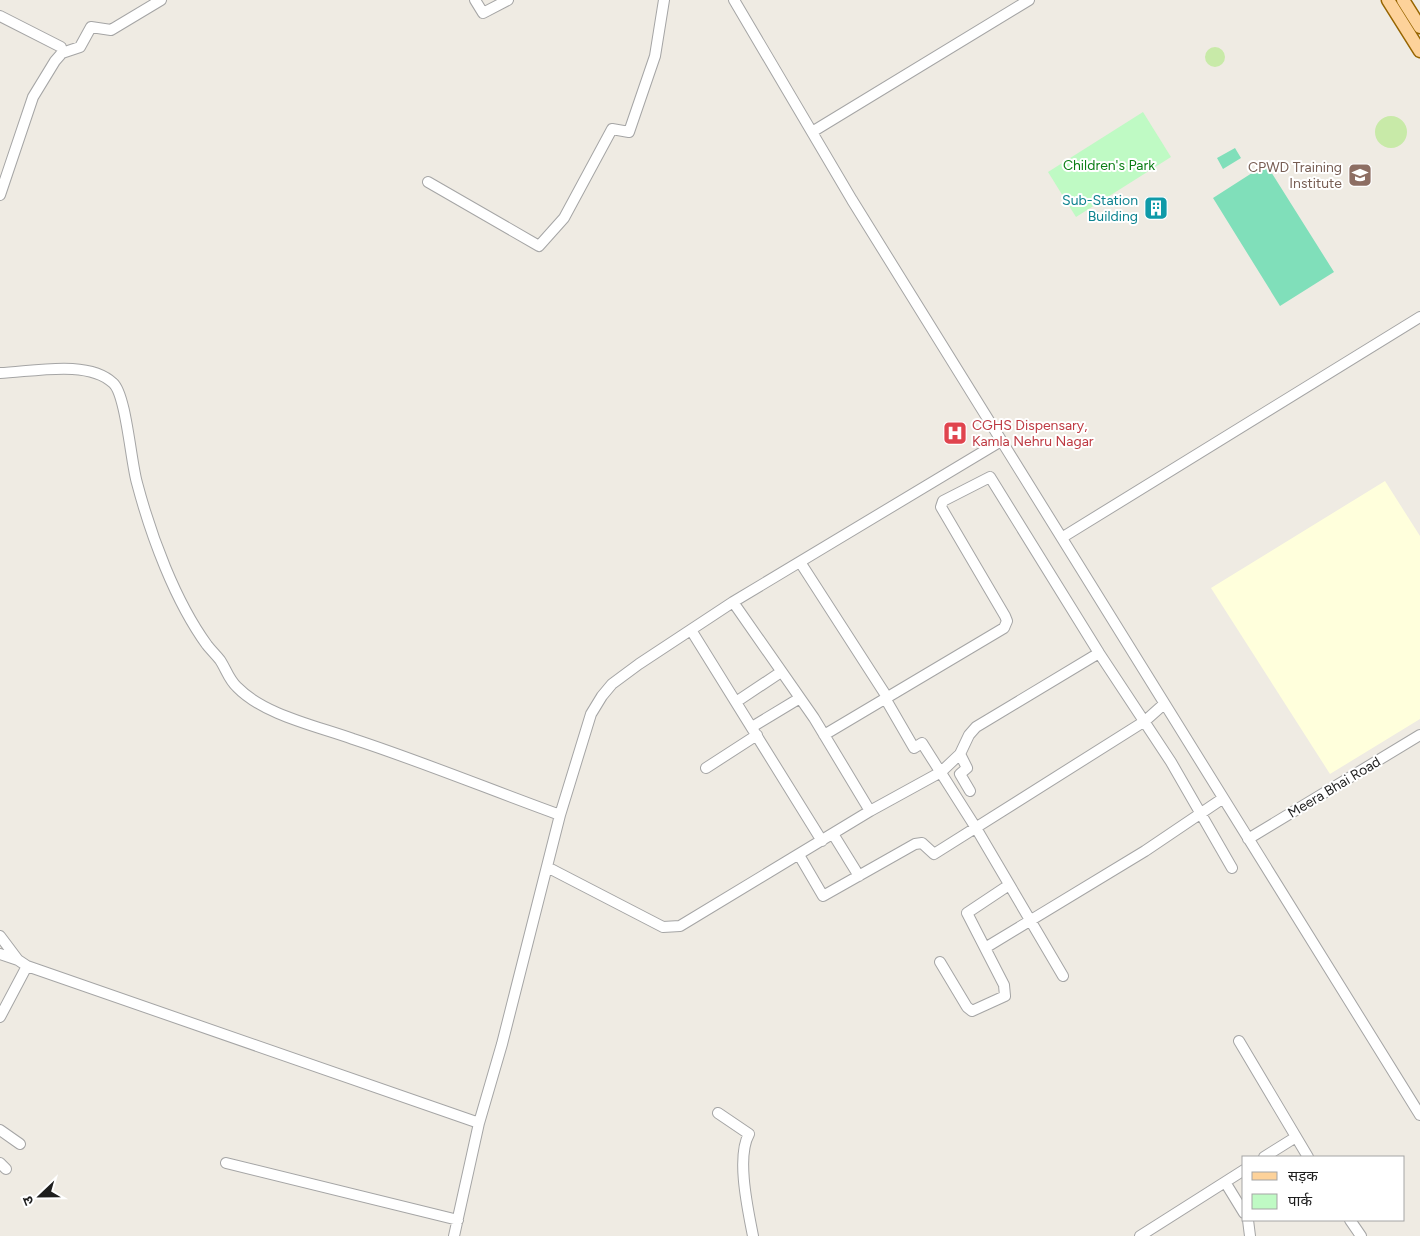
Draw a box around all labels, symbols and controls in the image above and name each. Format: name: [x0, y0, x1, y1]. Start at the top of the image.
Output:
park label: Children's Park: [1063, 157, 1155, 174]
place label: CPWD Training Institute: [1248, 159, 1342, 192]
school or university icon: CPWD Training Institute: [1347, 162, 1373, 188]
place label: Sub-Station Building: [1062, 192, 1138, 225]
building icon: Sub-Station Building: [1143, 195, 1169, 221]
place label: CGHS Dispensary, Kamla Nehru Nagar: [972, 417, 1094, 450]
hospital icon: CGHS Dispensary, Kamla Nehru Nagar: [942, 420, 968, 446]
street label: Meera Bhai Road: [1285, 753, 1384, 822]
legend: [1242, 1156, 1405, 1221]
text: सड़क: [1288, 1167, 1318, 1185]
north arrow: [15, 1171, 65, 1221]
text: पार्क: [1288, 1192, 1312, 1210]
text: उ: [19, 1193, 38, 1208]

